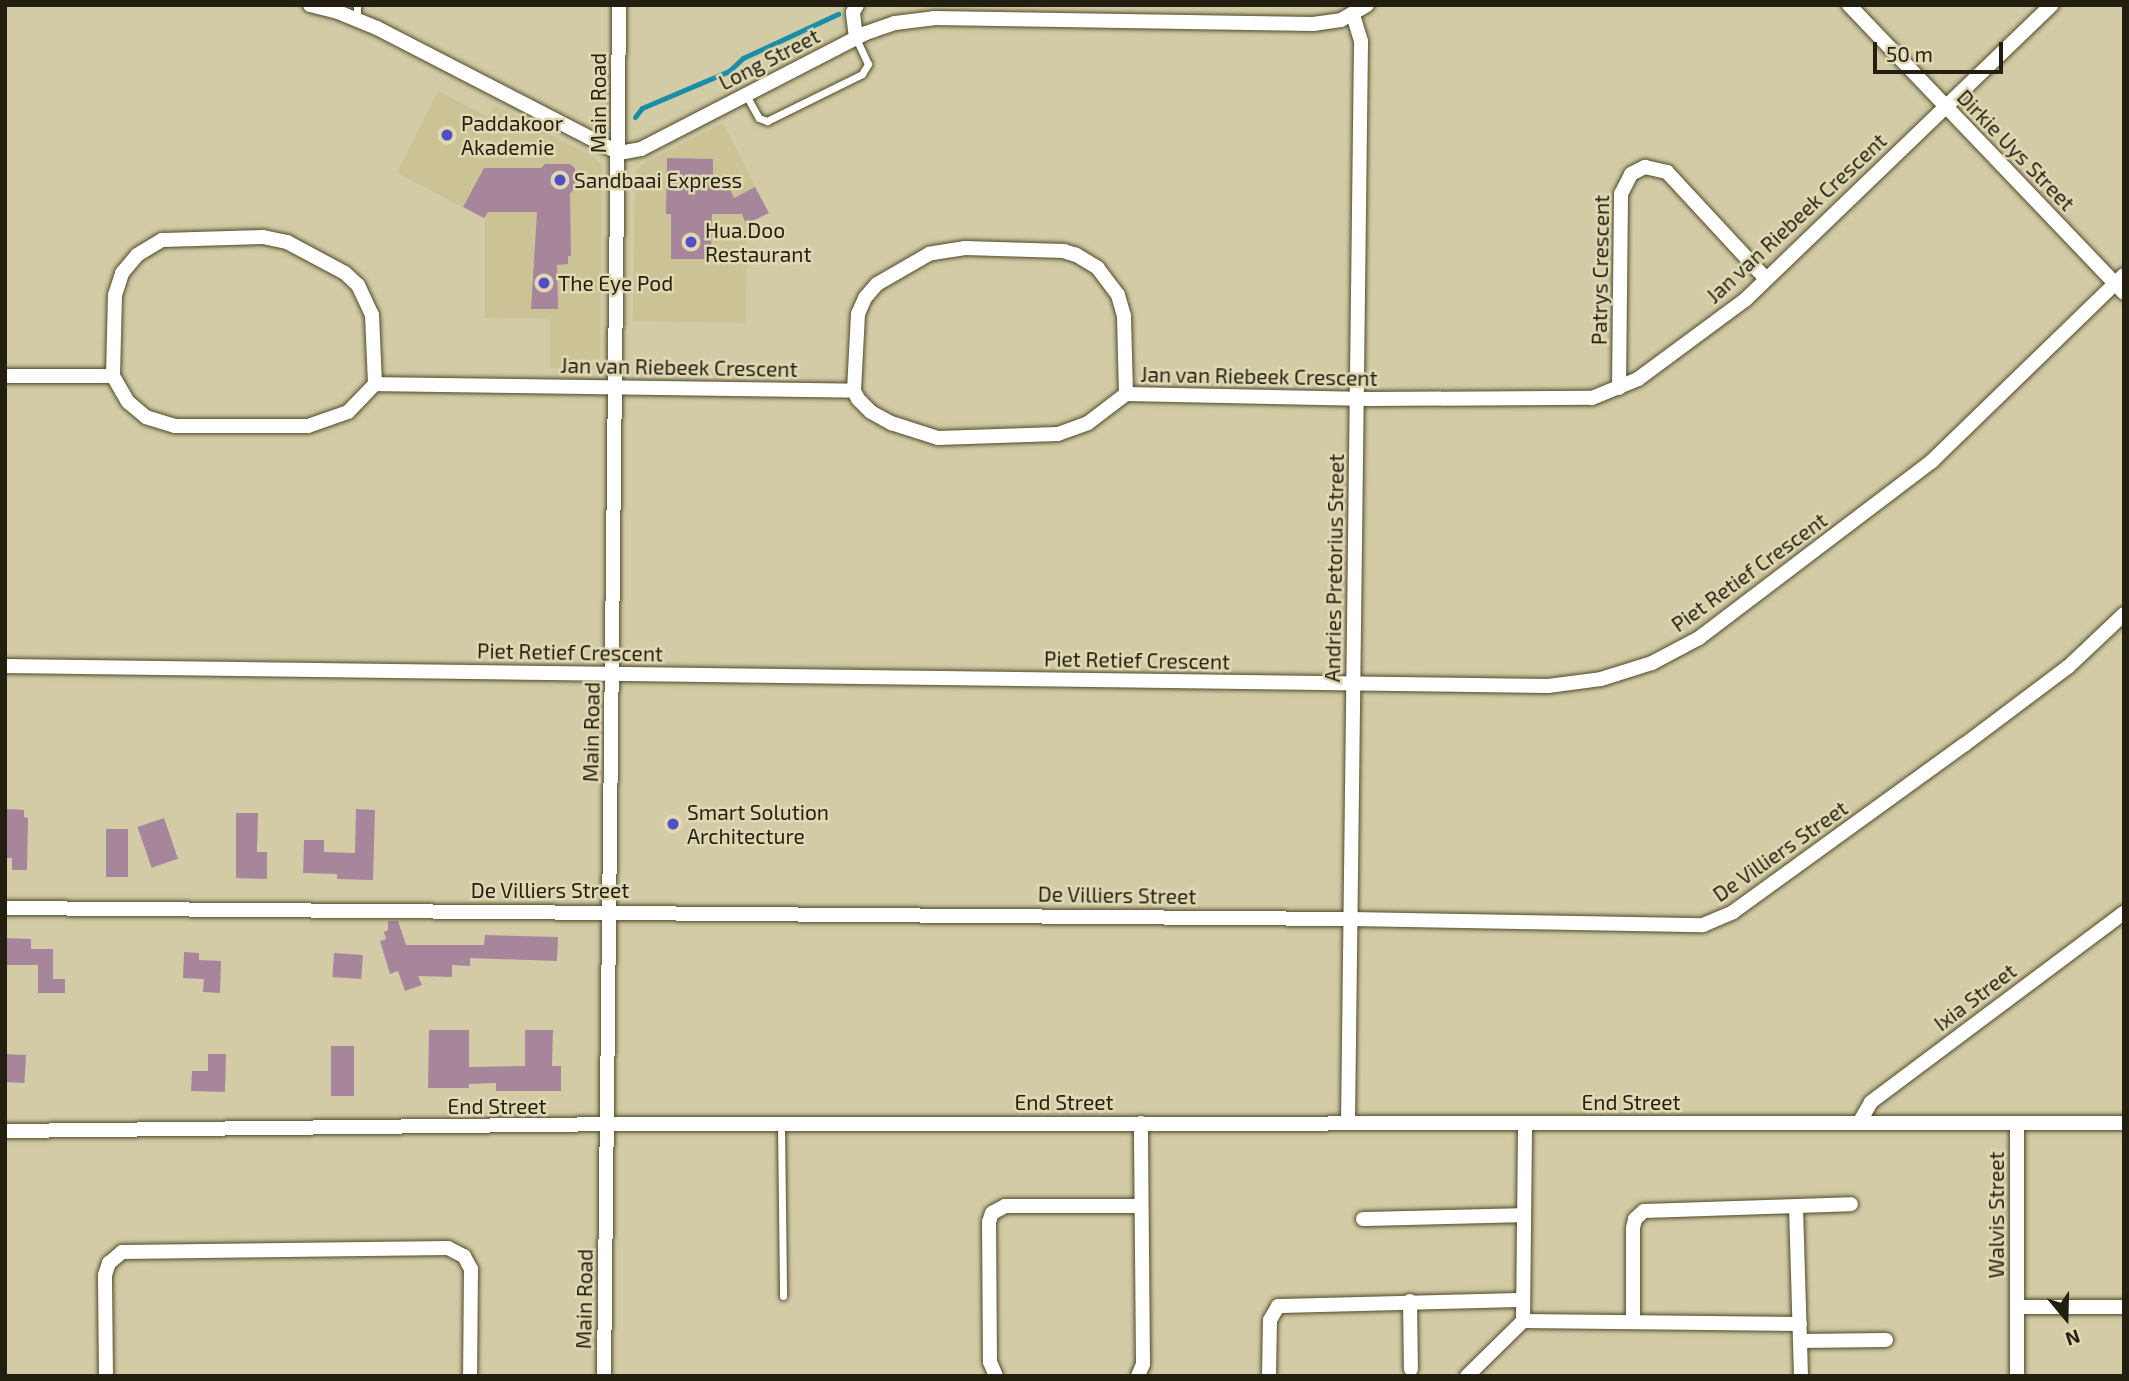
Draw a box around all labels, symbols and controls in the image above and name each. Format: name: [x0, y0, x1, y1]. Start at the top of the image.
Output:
street label: Long Street: [714, 23, 824, 95]
scale bar: [1877, 28, 2007, 72]
text: 50 m: [1886, 41, 1933, 66]
street label: Main Road: [585, 53, 611, 153]
street label: Dirkie Uys Street: [1952, 84, 2080, 216]
place label: Paddakoor Akademie: [461, 110, 563, 160]
marker: Paddakoor Akademie: [439, 127, 455, 143]
street label: Jan van Riebeek Crescent: [1700, 128, 1892, 308]
place label: Sandbaai Express: [574, 167, 742, 193]
marker: Sandbaai Express: [552, 172, 568, 188]
street label: Patrys Crescent: [1586, 195, 1614, 345]
place label: Hua.Doo Restaurant: [705, 217, 811, 267]
marker: Hua.Doo Restaurant: [683, 234, 699, 250]
place label: The Eye Pod: [558, 270, 673, 296]
marker: The Eye Pod: [536, 275, 552, 291]
street label: Jan van Riebeek Crescent: [560, 352, 798, 382]
street label: Jan van Riebeek Crescent: [1140, 361, 1378, 391]
street label: Andries Pretorius Street: [1319, 453, 1349, 683]
street label: Piet Retief Crescent: [1666, 507, 1832, 637]
street label: Piet Retief Crescent: [477, 638, 663, 666]
street label: Piet Retief Crescent: [1044, 646, 1230, 674]
street label: Main Road: [578, 682, 604, 782]
street label: De Villiers Street: [1708, 795, 1852, 907]
place label: Smart Solution Architecture: [687, 799, 829, 849]
marker: Smart Solution Architecture: [665, 816, 681, 832]
street label: De Villiers Street: [471, 877, 629, 903]
street label: De Villiers Street: [1037, 881, 1197, 909]
street label: Ixia Street: [1929, 958, 2021, 1036]
street label: End Street: [1014, 1089, 1114, 1115]
street label: End Street: [1581, 1089, 1681, 1115]
street label: End Street: [447, 1093, 547, 1119]
street label: Walvis Street: [1983, 1151, 2009, 1279]
street label: Main Road: [571, 1249, 597, 1349]
north arrow: [2031, 1283, 2101, 1353]
text: N: [2063, 1325, 2083, 1351]

